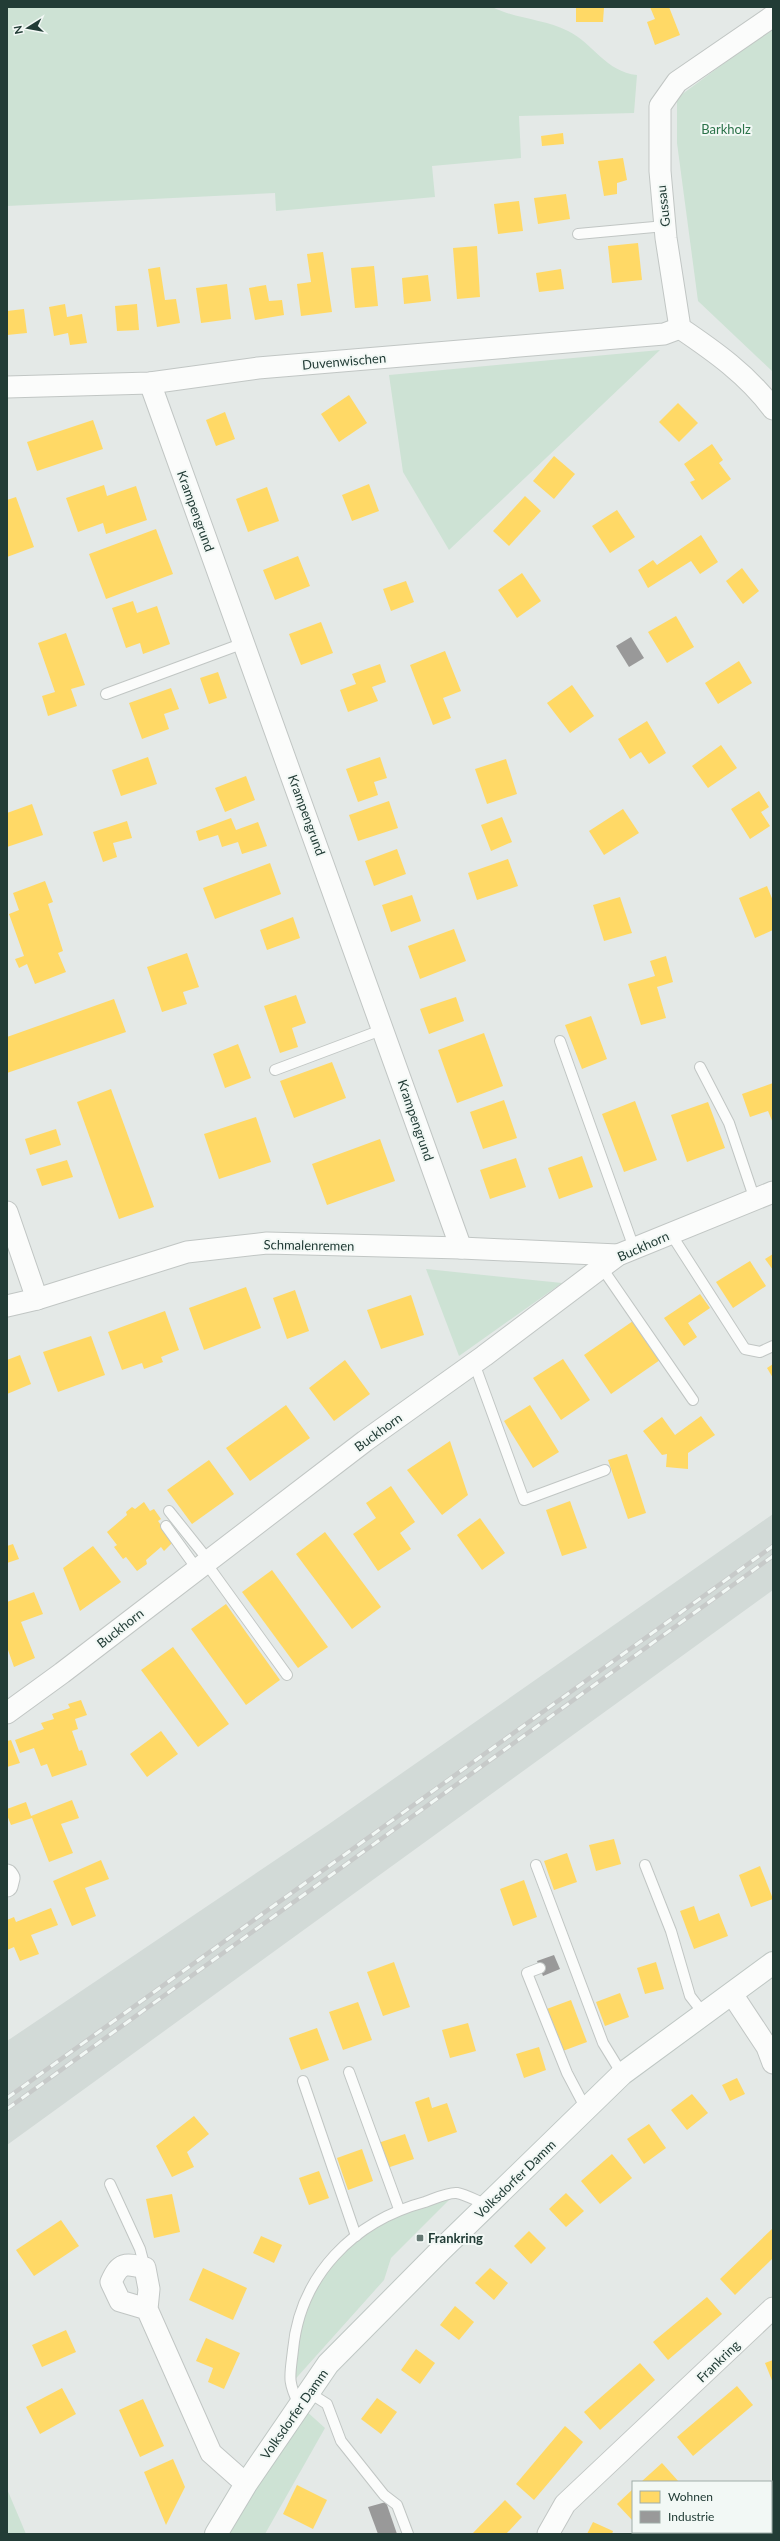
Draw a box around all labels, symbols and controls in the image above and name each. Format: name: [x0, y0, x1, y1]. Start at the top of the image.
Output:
north arrow: [8, 8, 48, 48]
text: N: [11, 25, 25, 35]
park label: Barkholz: [701, 121, 751, 137]
street label: Gussau: [653, 184, 673, 228]
street label: Duvenwischen: [301, 349, 387, 373]
street label: Krampengrund: [174, 468, 218, 554]
street label: Krampengrund: [285, 772, 329, 858]
street label: Krampengrund: [395, 1077, 437, 1163]
street label: Buckhorn: [615, 1228, 671, 1264]
street label: Schmalenremen: [263, 1236, 355, 1254]
street label: Buckhorn: [351, 1409, 405, 1455]
street label: Buckhorn: [93, 1605, 147, 1651]
street label: Volksdorfer Damm: [471, 2136, 559, 2222]
place label: Frankring: [428, 2230, 483, 2246]
marker: Frankring: [415, 2233, 425, 2243]
street label: Frankring: [693, 2336, 743, 2385]
street label: Volksdorfer Damm: [257, 2366, 331, 2462]
legend: [632, 2481, 772, 2533]
text: Wohnen: [668, 2489, 713, 2504]
text: Industrie: [668, 2509, 714, 2524]

